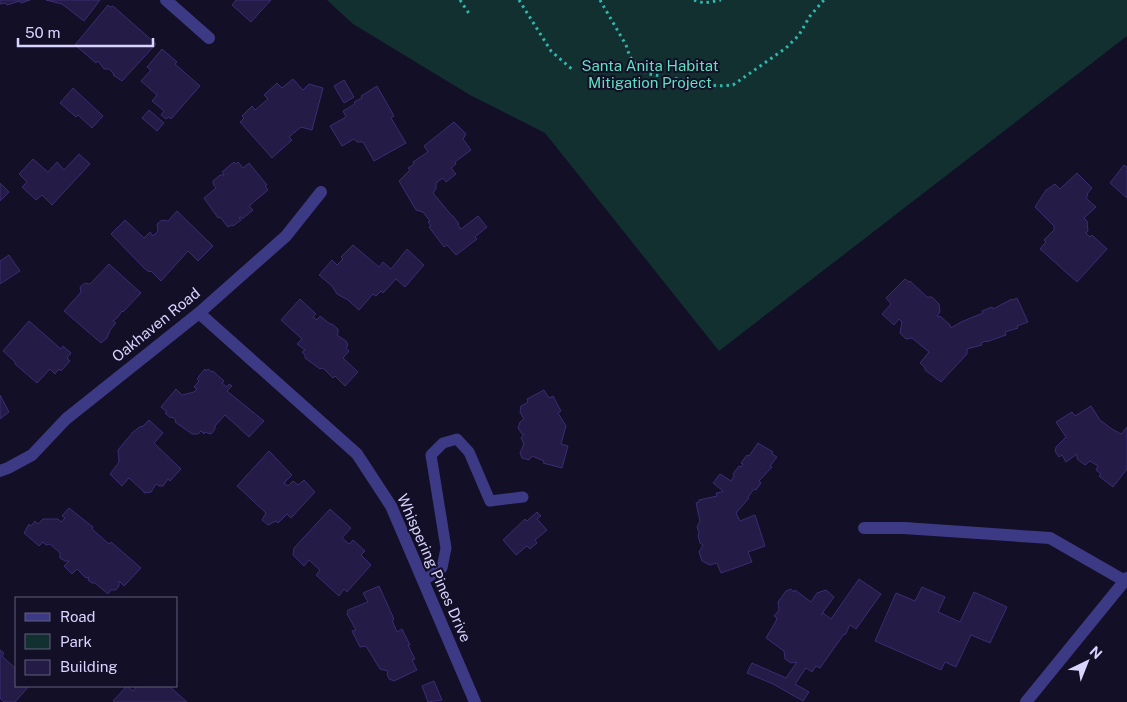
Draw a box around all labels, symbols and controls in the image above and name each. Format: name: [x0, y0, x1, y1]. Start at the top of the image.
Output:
scale bar: [18, 15, 152, 47]
text: 50 m: [25, 24, 60, 41]
park label: Santa Anita Habitat Mitigation Project: [581, 57, 719, 91]
street label: Oakhaven Road: [108, 284, 203, 365]
street label: Whispering Pines Drive: [394, 491, 475, 645]
legend: [15, 597, 178, 687]
text: Road: [60, 608, 96, 625]
text: Park: [60, 633, 92, 650]
north arrow: [1062, 637, 1112, 687]
text: N: [1086, 643, 1105, 662]
text: Building: [60, 658, 118, 675]

